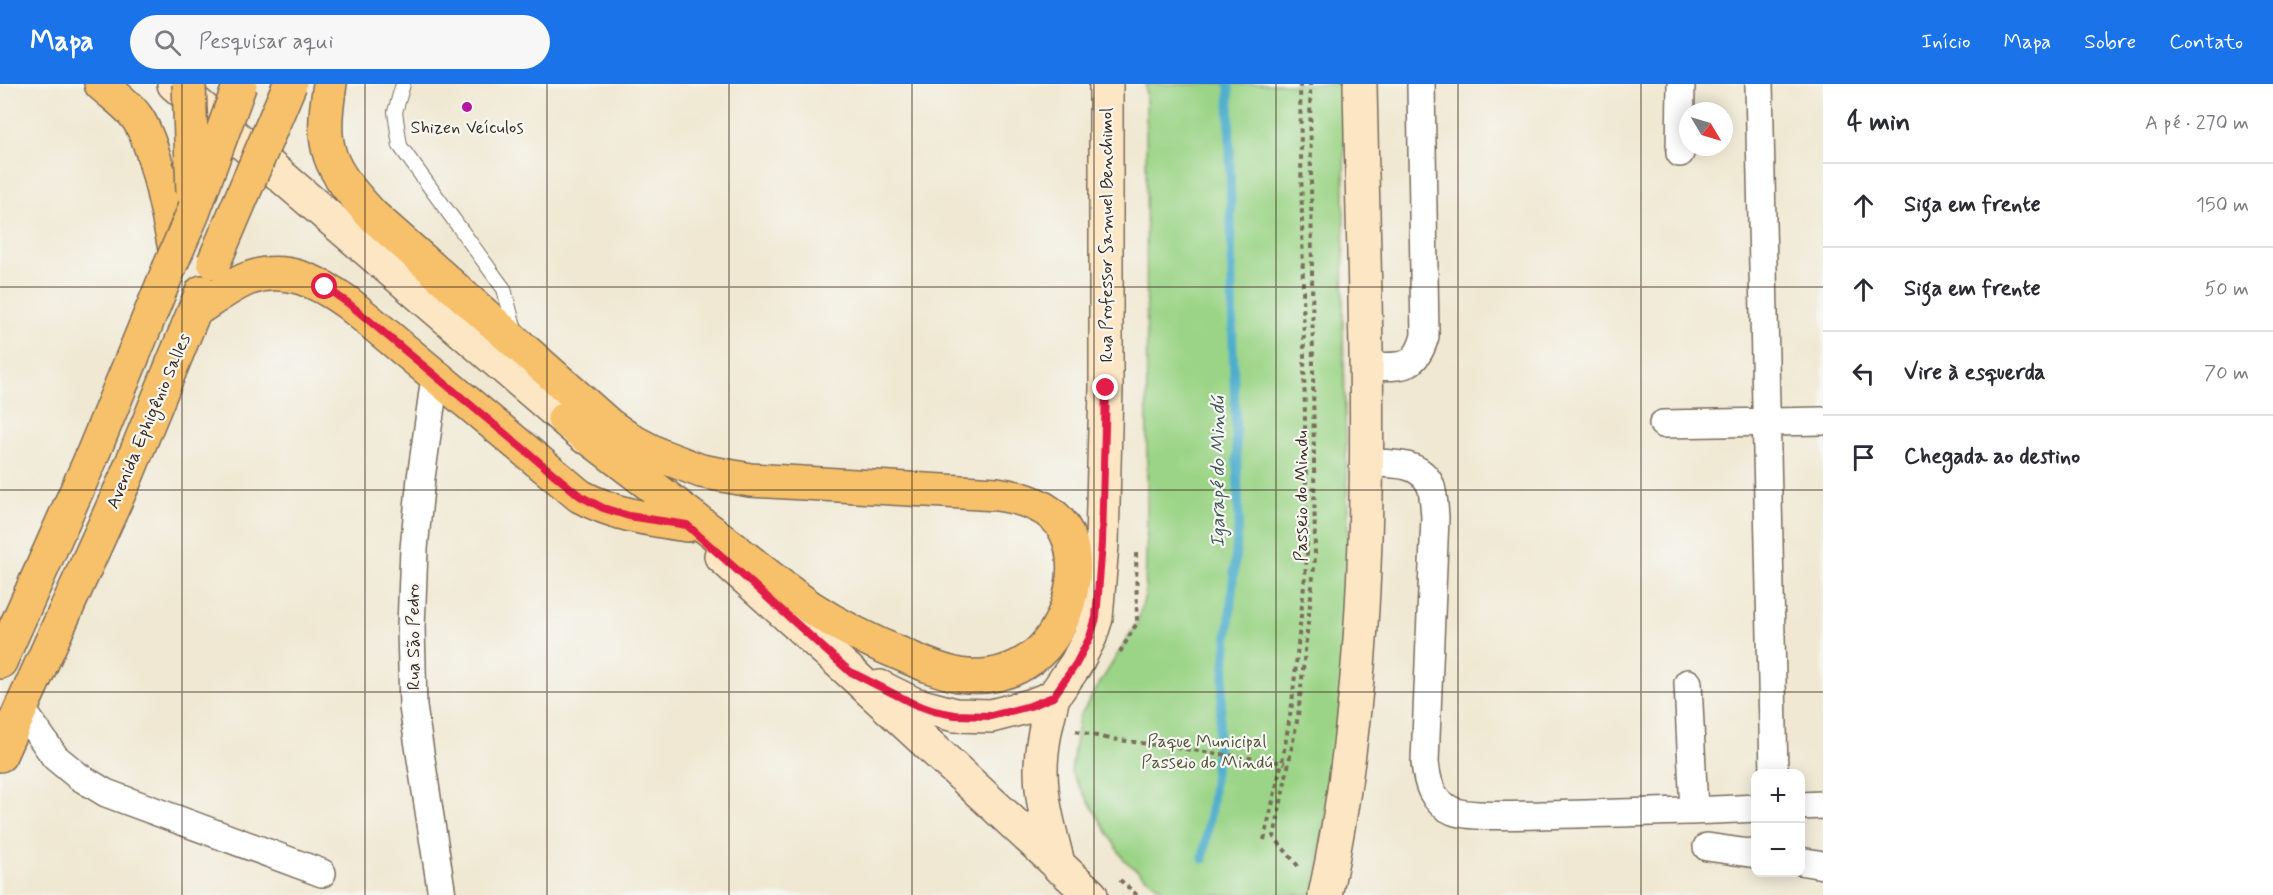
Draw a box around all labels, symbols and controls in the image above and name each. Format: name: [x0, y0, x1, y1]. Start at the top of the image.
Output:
search box: [130, 15, 550, 69]
text: Mapa: [30, 24, 94, 61]
icon: search: [151, 26, 184, 59]
text: Pesquisar aqui: [199, 28, 334, 56]
text: Início: [1921, 28, 1971, 56]
text: Mapa: [2004, 28, 2051, 56]
text: Sobre: [2084, 28, 2136, 56]
text: Contato: [2169, 28, 2243, 56]
marker: Shizen Veículos: [460, 100, 474, 114]
north arrow: [1679, 102, 1733, 156]
text: 4 min: [1847, 106, 1910, 140]
street label: Rua Professor Samuel Benchimol: [1095, 108, 1119, 362]
text: A pé · 270 m: [2145, 110, 2249, 137]
place label: Shizen Veículos: [410, 116, 524, 140]
icon: ahead: [1847, 189, 1880, 222]
text: Siga em frente: [1904, 191, 2041, 219]
text: 150 m: [2196, 192, 2249, 219]
route start: [311, 273, 337, 299]
icon: ahead: [1847, 273, 1880, 306]
text: Siga em frente: [1904, 275, 2041, 303]
text: 50 m: [2204, 276, 2249, 303]
street label: Avenida Ephigênio Salles: [101, 330, 198, 513]
icon: left: [1847, 357, 1880, 390]
text: Vire à esquerda: [1904, 359, 2045, 387]
text: 70 m: [2204, 360, 2249, 387]
route end: [1092, 374, 1118, 400]
water label: Igarapé do Mindú: [1205, 394, 1232, 548]
street label: Passeio do Mindu: [1290, 430, 1314, 562]
icon: arrive: [1847, 441, 1880, 474]
text: Chegada ao destino: [1904, 443, 2080, 471]
street label: Rua São Pedro: [402, 584, 426, 690]
park label: Paque Municipal Passeio do Mindú: [1141, 730, 1273, 775]
map controls: [1751, 769, 1805, 877]
button: +: [1751, 769, 1805, 823]
button: −: [1751, 823, 1805, 877]

